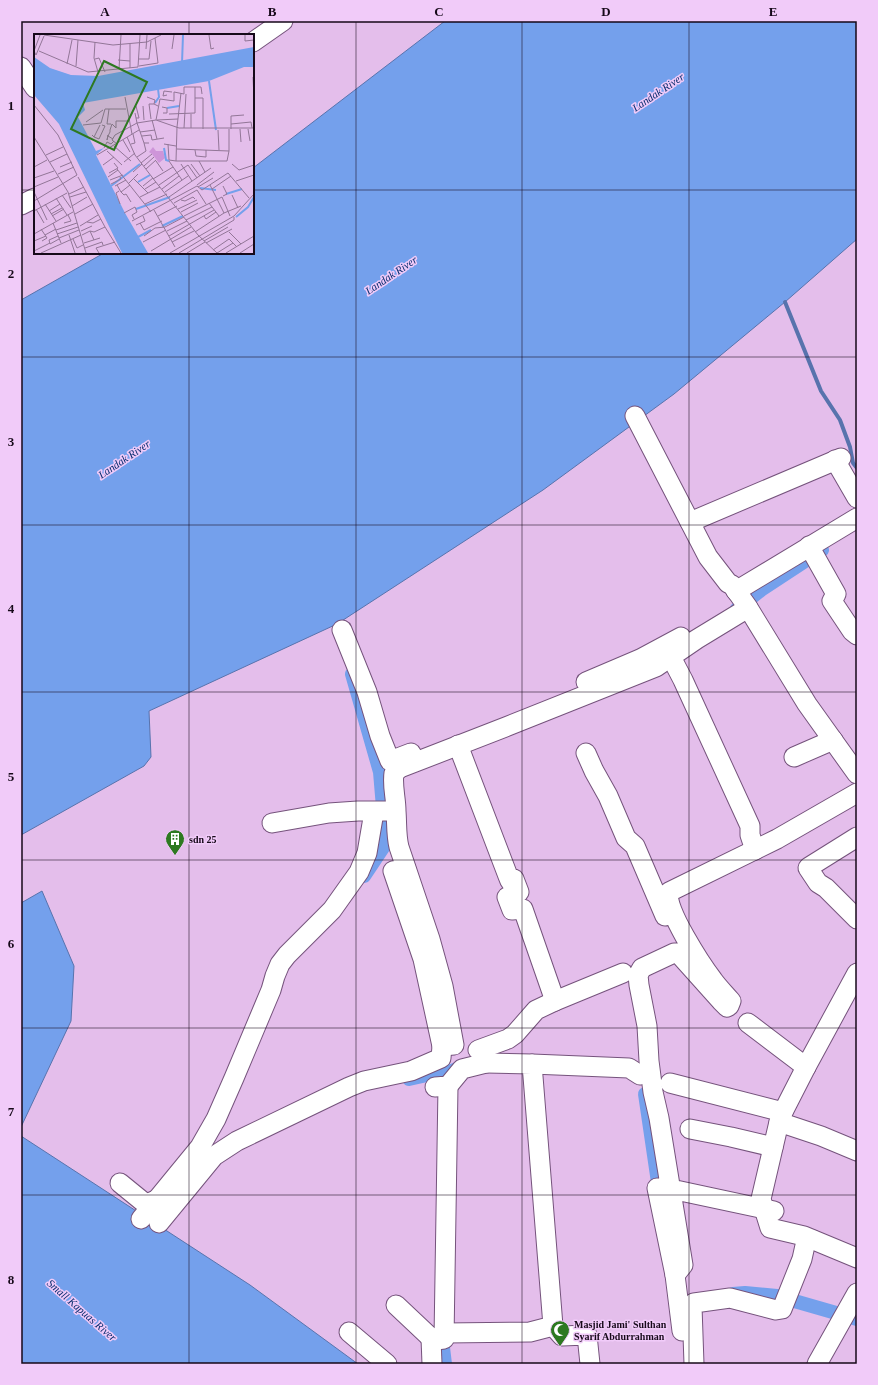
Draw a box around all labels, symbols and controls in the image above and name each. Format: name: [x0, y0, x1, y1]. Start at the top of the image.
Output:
text: A: [100, 4, 110, 19]
text: B: [268, 4, 277, 19]
text: C: [434, 4, 444, 19]
text: D: [601, 4, 611, 19]
text: E: [769, 4, 777, 19]
inset map: [34, 34, 254, 254]
water label: Landak River: [629, 70, 687, 114]
text: 1: [8, 98, 14, 113]
water label: Landak River: [362, 253, 420, 297]
text: 2: [8, 266, 14, 281]
text: 3: [8, 434, 15, 449]
water label: Landak River: [95, 437, 153, 481]
text: 4: [8, 601, 15, 616]
text: 5: [8, 769, 15, 784]
building icon: sdn 25: [164, 828, 186, 856]
place label: sdn 25: [189, 834, 217, 845]
text: 6: [8, 936, 15, 951]
text: 7: [8, 1104, 15, 1119]
text: 8: [8, 1272, 15, 1287]
water label: Small Kapuas River: [45, 1277, 120, 1344]
mosque icon: Masjid Jami' Sulthan Syarif Abdurrahman: [549, 1319, 571, 1347]
place label: Masjid Jami' Sulthan Syarif Abdurrahman: [574, 1319, 667, 1342]

